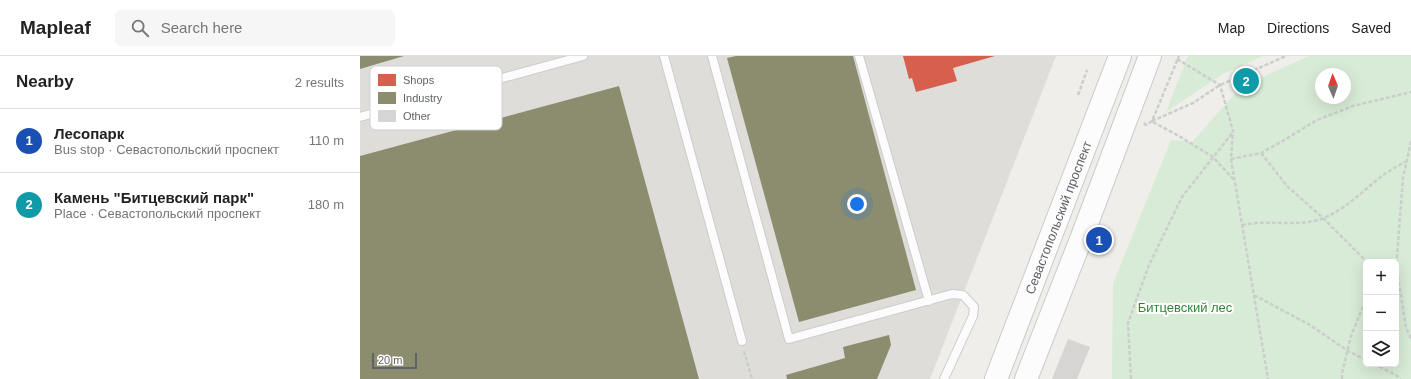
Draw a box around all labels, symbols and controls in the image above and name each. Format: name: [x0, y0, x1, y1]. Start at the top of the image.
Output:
search box: [115, 10, 395, 46]
text: Mapleaf: [20, 17, 91, 38]
icon: search: [129, 17, 151, 39]
text: Search here: [161, 19, 242, 36]
text: Map: [1218, 20, 1245, 36]
text: Directions: [1267, 20, 1329, 36]
text: Saved: [1351, 20, 1391, 36]
legend: [370, 66, 502, 130]
pin: 2: [1233, 66, 1259, 96]
north arrow: [1315, 68, 1351, 104]
text: Nearby: [16, 72, 74, 91]
text: Shops: [403, 74, 435, 86]
text: 2 results: [295, 75, 344, 90]
text: Industry: [403, 92, 443, 104]
text: Other: [403, 110, 431, 122]
text: Лесопарк: [54, 125, 124, 142]
text: 1: [25, 133, 33, 148]
text: 110 m: [309, 133, 344, 148]
street label: Севастопольский проспект: [1022, 139, 1095, 296]
text: Bus stop · Севастопольский проспект: [54, 142, 279, 157]
text: Камень "Битцевский парк": [54, 189, 254, 206]
your location: [847, 194, 867, 214]
text: 2: [25, 197, 33, 212]
text: 180 m: [308, 197, 344, 212]
text: Place · Севастопольский проспект: [54, 206, 261, 221]
pin: 1: [1086, 225, 1112, 255]
map controls: [1363, 259, 1399, 367]
button: +: [1363, 259, 1399, 295]
button: −: [1363, 295, 1399, 331]
park label: Битцевский лес: [1138, 300, 1233, 315]
button: layers: [1363, 331, 1399, 367]
scale bar: [372, 351, 417, 370]
text: 20 m: [378, 354, 402, 366]

